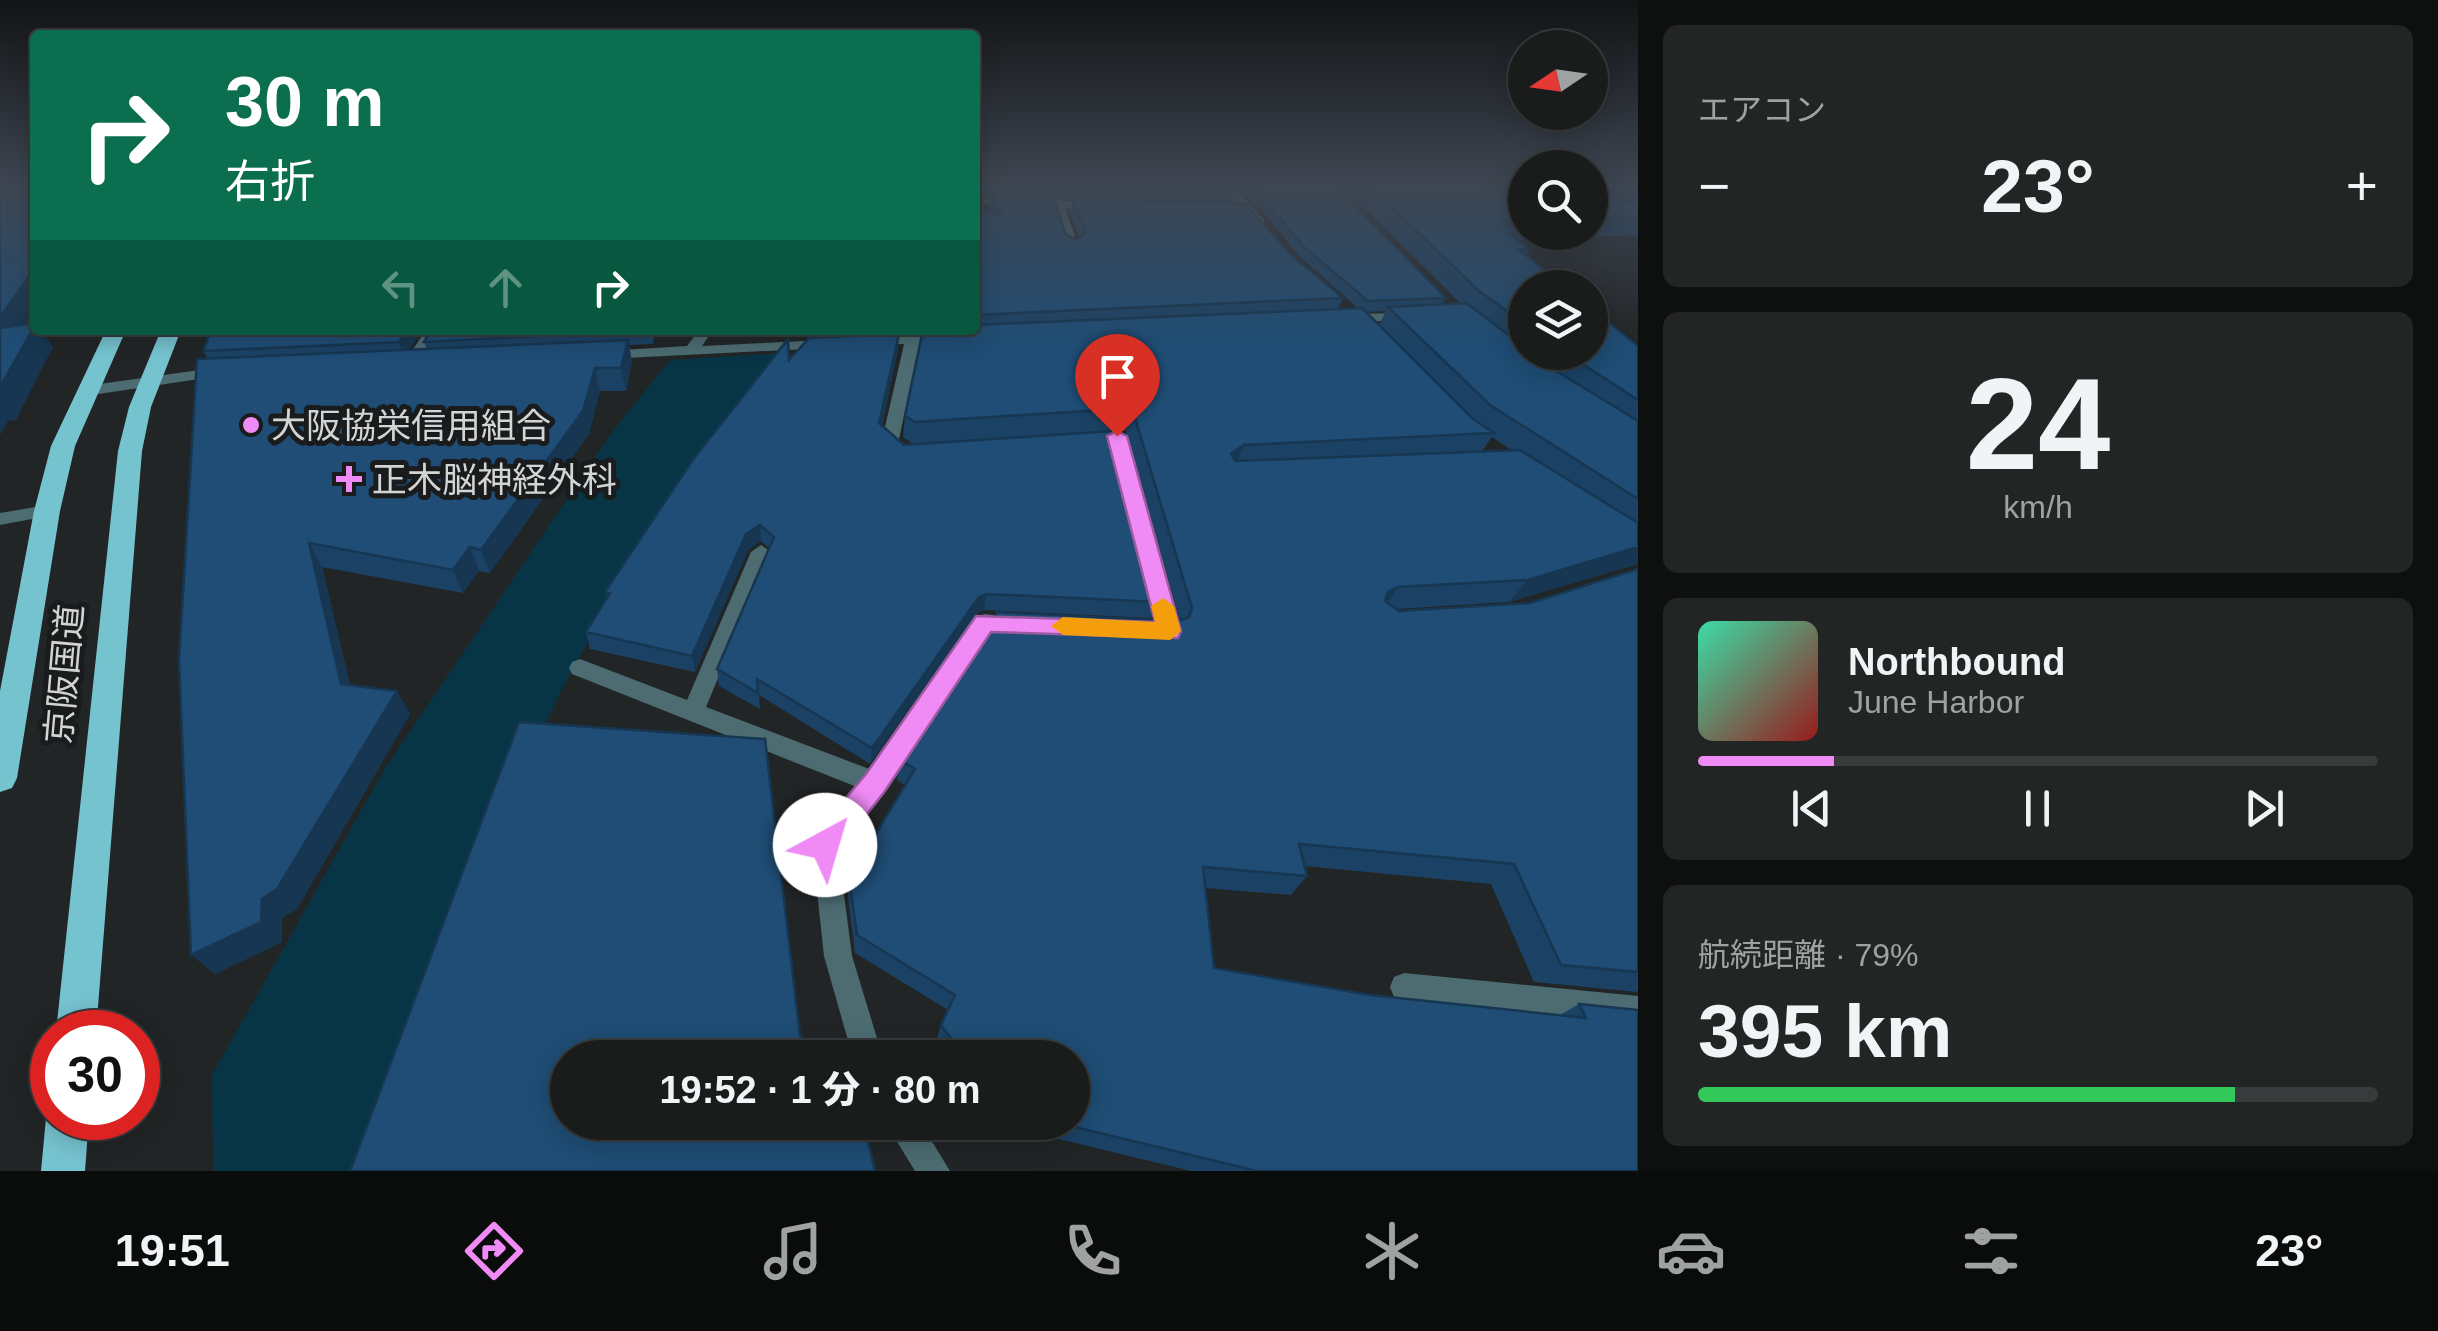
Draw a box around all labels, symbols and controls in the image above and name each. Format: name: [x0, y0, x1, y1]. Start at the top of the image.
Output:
north arrow: [1508, 30, 1608, 130]
map controls: [1508, 30, 1608, 370]
text: 30 m: [225, 63, 385, 141]
icon: right: [60, 70, 190, 200]
text: エアコン: [1698, 92, 1826, 128]
text: 23°: [1981, 144, 2095, 228]
button: search: [1508, 150, 1608, 250]
text: −: [1698, 155, 1730, 217]
text: +: [2346, 155, 2378, 217]
text: 右折: [225, 156, 315, 207]
icon: left: [373, 260, 428, 315]
icon: ahead: [478, 260, 533, 315]
icon: right: [583, 260, 638, 315]
button: layers: [1508, 270, 1608, 370]
pin: [1075, 334, 1160, 437]
icon: arrive: [1090, 349, 1145, 404]
text: 24: [1966, 351, 2110, 497]
place label: 大阪協栄信用組合: [271, 406, 551, 445]
marker: 大阪協栄信用組合: [240, 414, 262, 436]
place label: 正木脳神経外科: [372, 460, 617, 499]
marker: 正木脳神経外科: [336, 466, 362, 492]
text: km/h: [2003, 489, 2073, 525]
street label: 京阪国道: [38, 603, 90, 745]
text: Northbound: [1848, 641, 2065, 683]
text: June Harbor: [1848, 684, 2024, 720]
icon: previous: [1784, 781, 1839, 836]
icon: pause: [2010, 781, 2065, 836]
icon: next: [2237, 781, 2292, 836]
position arrow: [773, 793, 877, 897]
text: 航続距離 · 79%: [1698, 937, 1919, 973]
text: 395 km: [1698, 989, 1952, 1073]
speed limit sign: 30: [30, 1010, 160, 1140]
text: 19:52 · 1 分 · 80 m: [659, 1069, 981, 1111]
icon: directions: [459, 1216, 529, 1286]
icon: music: [758, 1216, 828, 1286]
icon: phone: [1058, 1216, 1128, 1286]
icon: climate: [1357, 1216, 1427, 1286]
icon: car: [1656, 1216, 1726, 1286]
icon: filters: [1956, 1216, 2026, 1286]
text: 19:51: [115, 1225, 230, 1276]
text: 23°: [2255, 1225, 2323, 1276]

